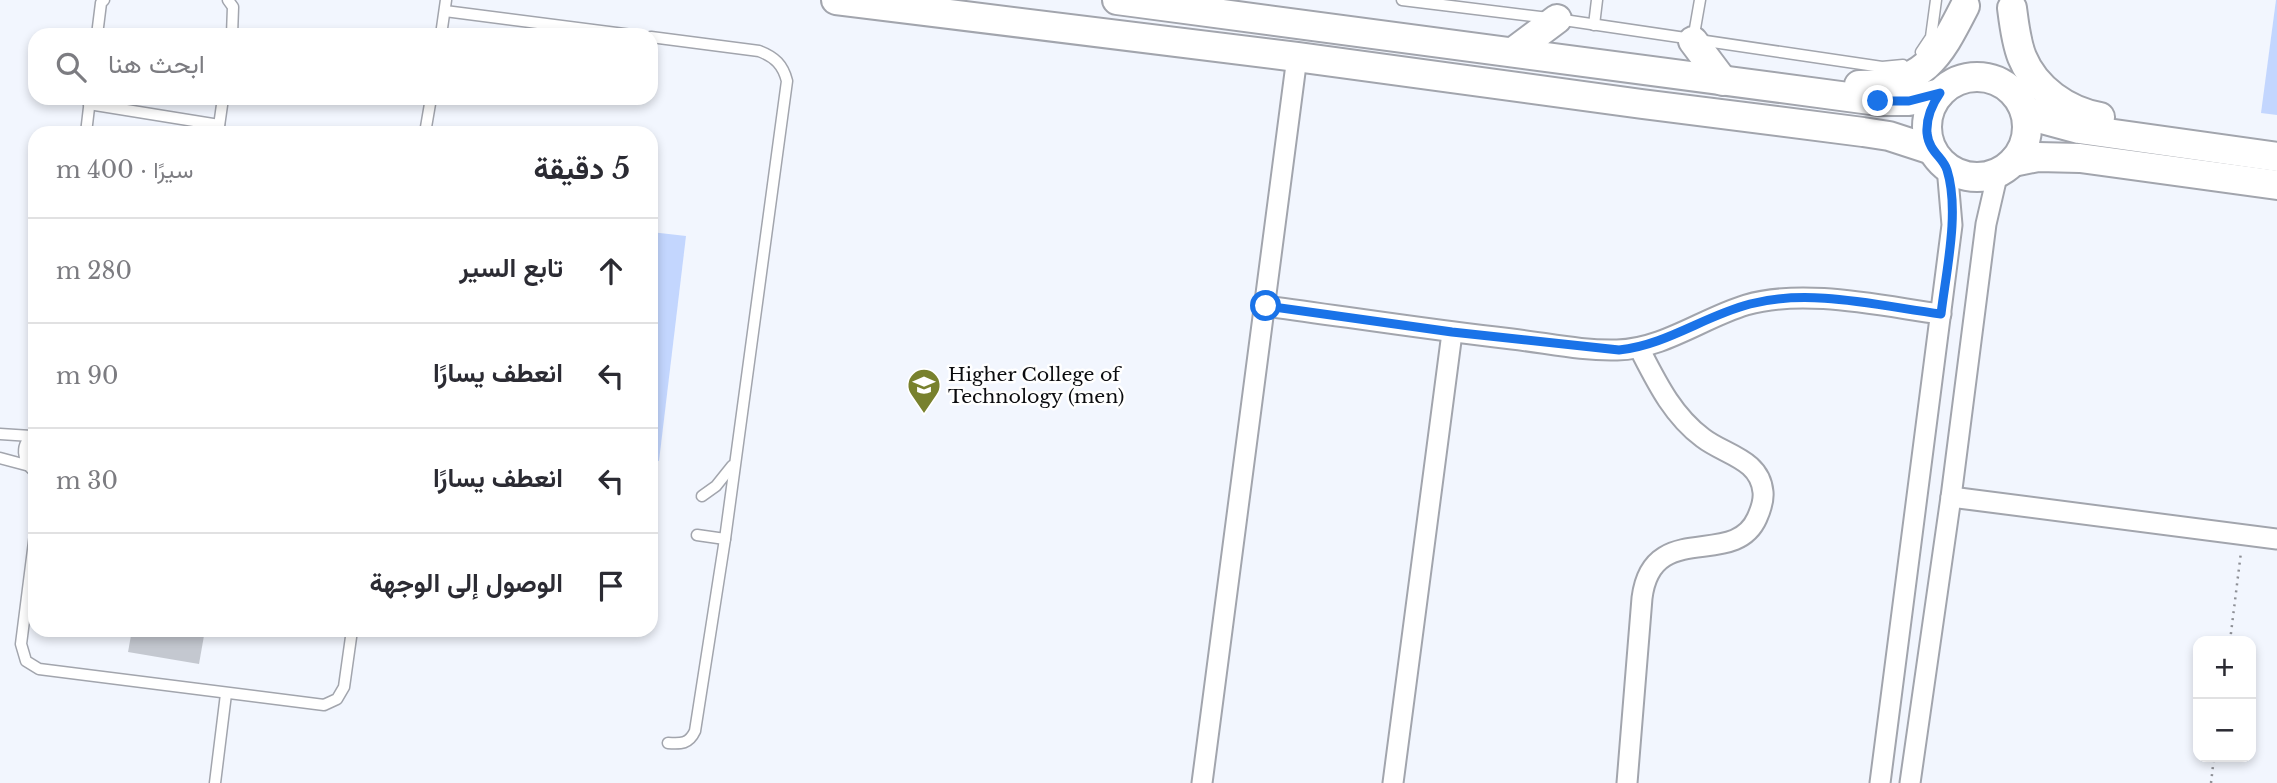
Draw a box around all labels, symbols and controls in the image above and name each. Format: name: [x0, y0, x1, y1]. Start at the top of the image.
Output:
search box: [28, 28, 658, 105]
icon: search: [52, 48, 90, 86]
text: ابحث هنا: [108, 48, 205, 80]
route end: [1862, 85, 1893, 116]
text: 5 دقيقة: [533, 150, 630, 187]
text: سيرًا · 400 m: [56, 156, 193, 184]
text: تابع السير: [459, 252, 563, 284]
icon: ahead: [592, 252, 630, 290]
text: 280 m: [56, 257, 132, 285]
route start: [1250, 290, 1281, 321]
text: انعطف يسارًا: [433, 357, 563, 389]
icon: left: [592, 357, 630, 395]
text: 90 m: [56, 362, 119, 390]
place label: Higher College of Technology (men): [948, 363, 1124, 408]
school or university icon: Higher College of Technology (men): [905, 366, 943, 415]
text: انعطف يسارًا: [433, 462, 563, 494]
icon: left: [592, 462, 630, 500]
text: 30 m: [56, 467, 118, 495]
text: الوصول إلى الوجهة: [369, 567, 563, 599]
icon: arrive: [592, 567, 630, 605]
map controls: [2193, 636, 2256, 762]
button: +: [2193, 636, 2256, 699]
button: −: [2193, 699, 2256, 762]

